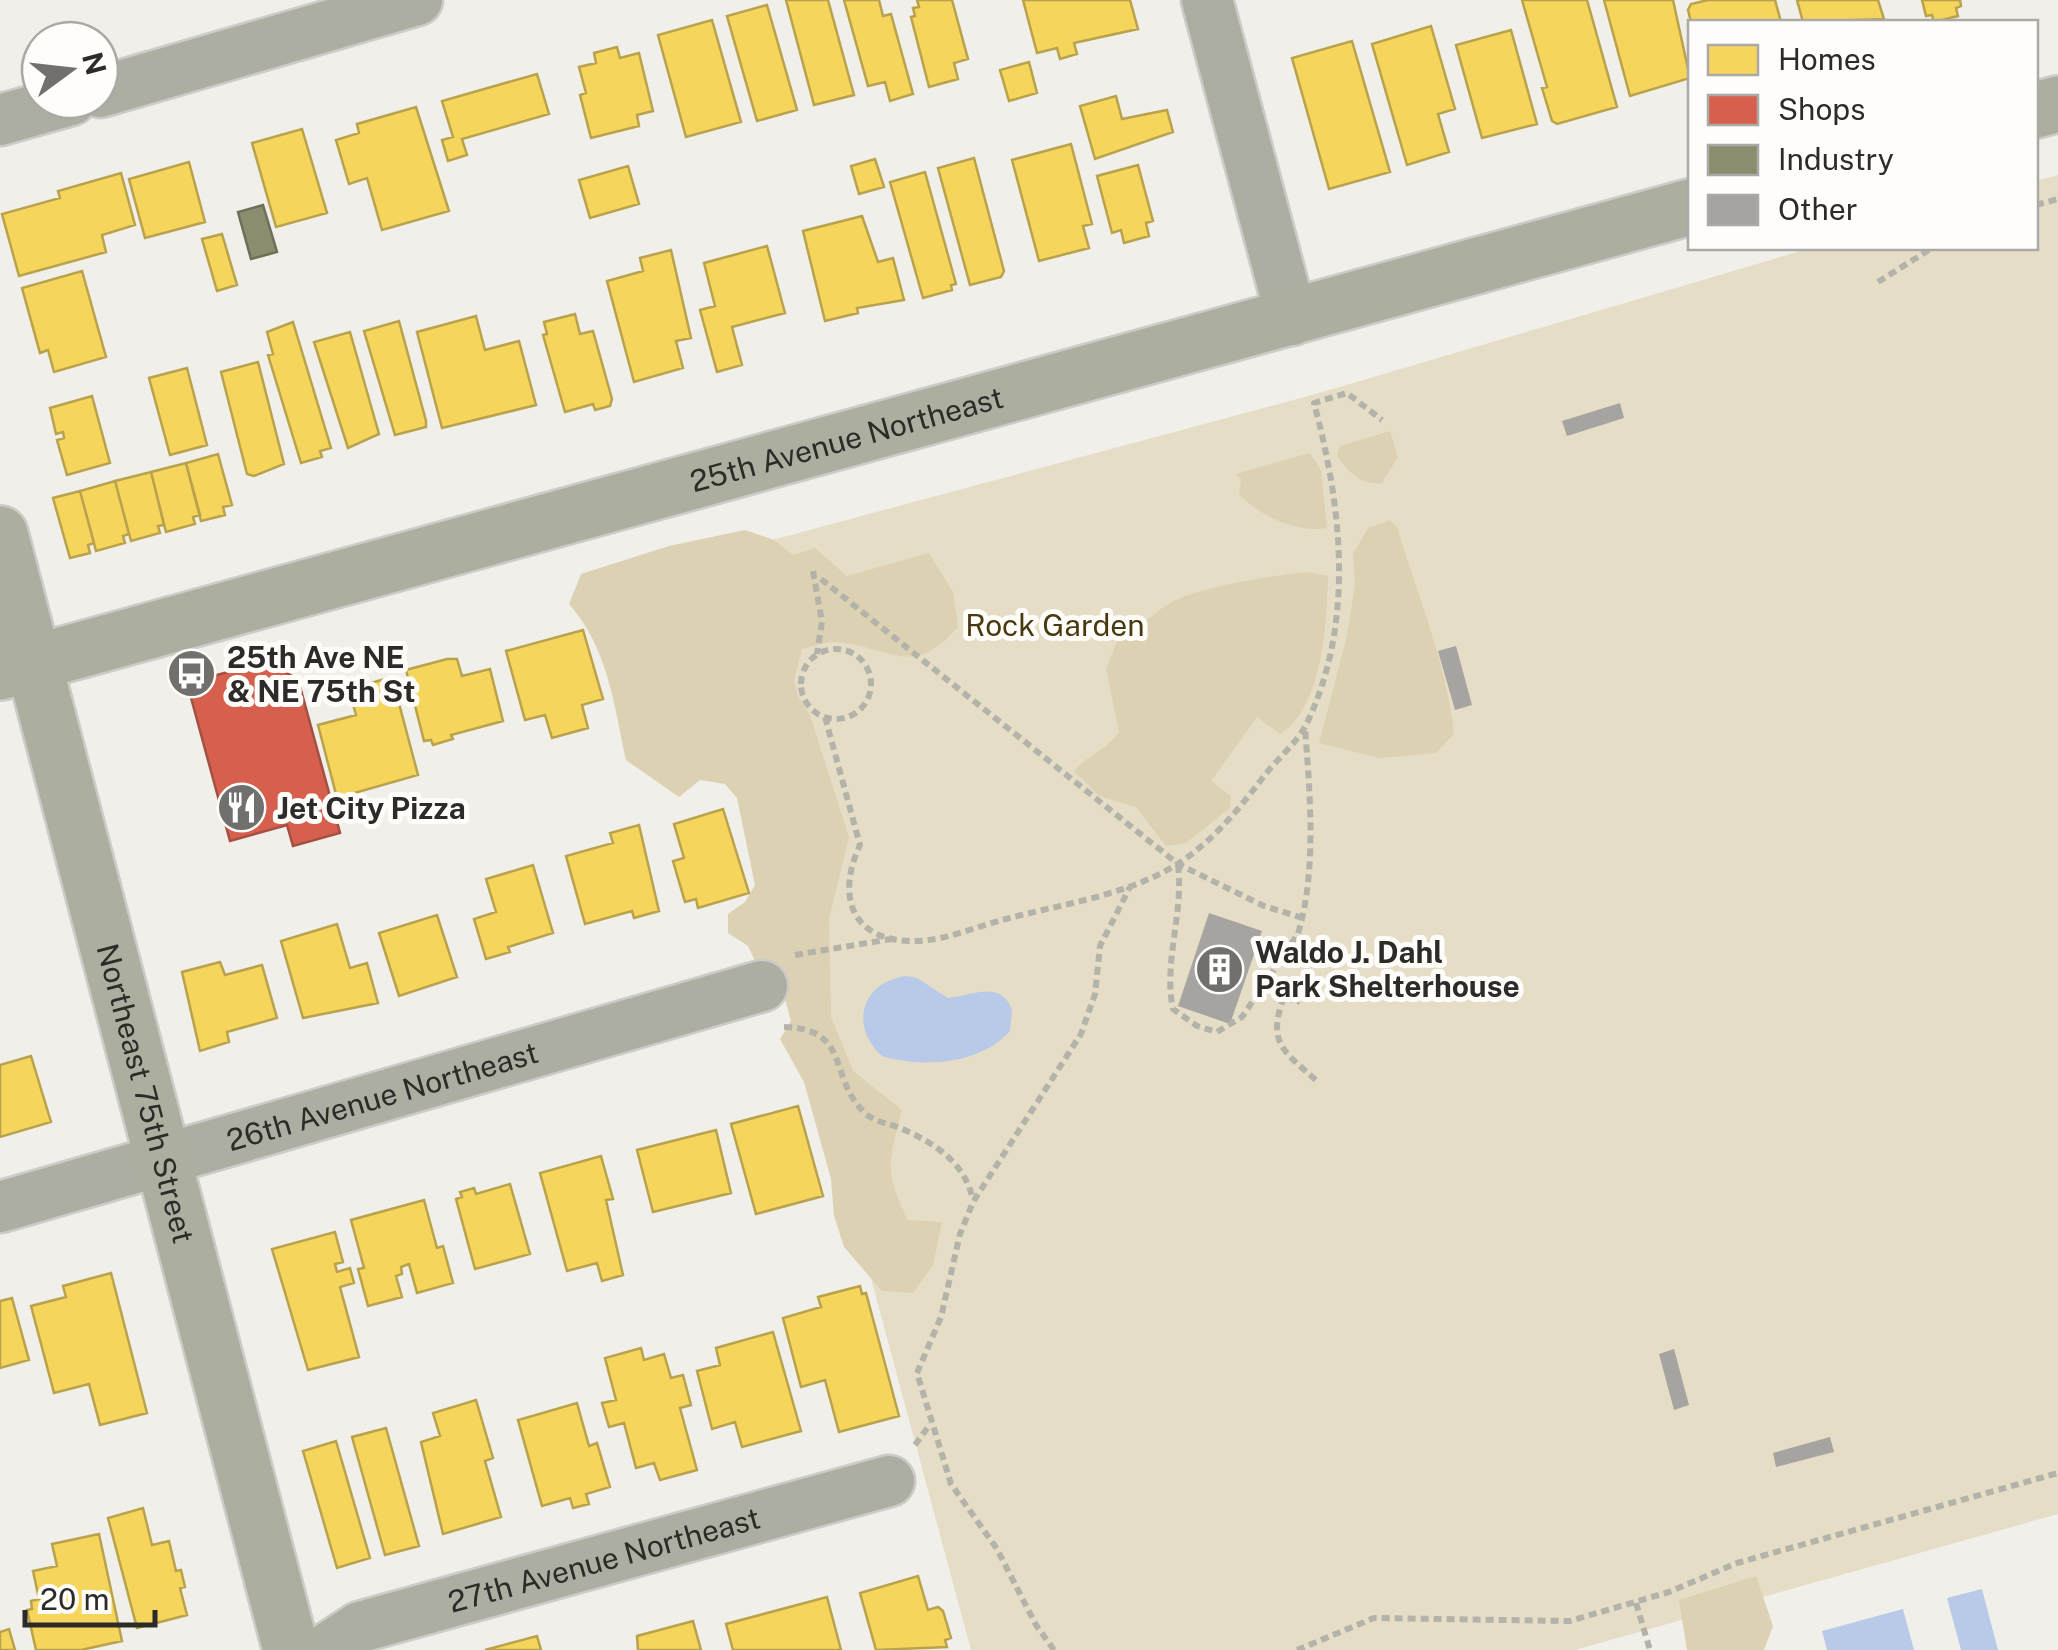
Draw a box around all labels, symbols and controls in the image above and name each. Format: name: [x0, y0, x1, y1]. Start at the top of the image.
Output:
north arrow: [20, 20, 120, 120]
legend: [1688, 20, 2038, 250]
text: Homes: [1778, 41, 1876, 77]
text: N: [76, 49, 113, 78]
text: Shops: [1778, 91, 1865, 127]
text: Industry: [1778, 141, 1894, 177]
text: Other: [1778, 191, 1858, 227]
street label: 25th Avenue Northeast: [686, 379, 1007, 499]
park label: Rock Garden: [965, 607, 1145, 643]
place label: 25th Ave NE & NE 75th St: [227, 639, 415, 709]
bus stop icon: 25th Ave NE & NE 75th St: [166, 648, 218, 700]
restaurant icon: Jet City Pizza: [216, 782, 268, 834]
place label: Jet City Pizza: [277, 790, 466, 826]
place label: Waldo J. Dahl Park Shelterhouse: [1255, 934, 1520, 1004]
street label: Northeast 75th Street: [90, 940, 202, 1247]
building icon: Waldo J. Dahl Park Shelterhouse: [1194, 943, 1246, 995]
street label: 26th Avenue Northeast: [222, 1034, 542, 1158]
street label: 27th Avenue Northeast: [444, 1500, 764, 1620]
scale bar: [25, 1565, 155, 1627]
text: 20 m: [40, 1581, 109, 1617]

